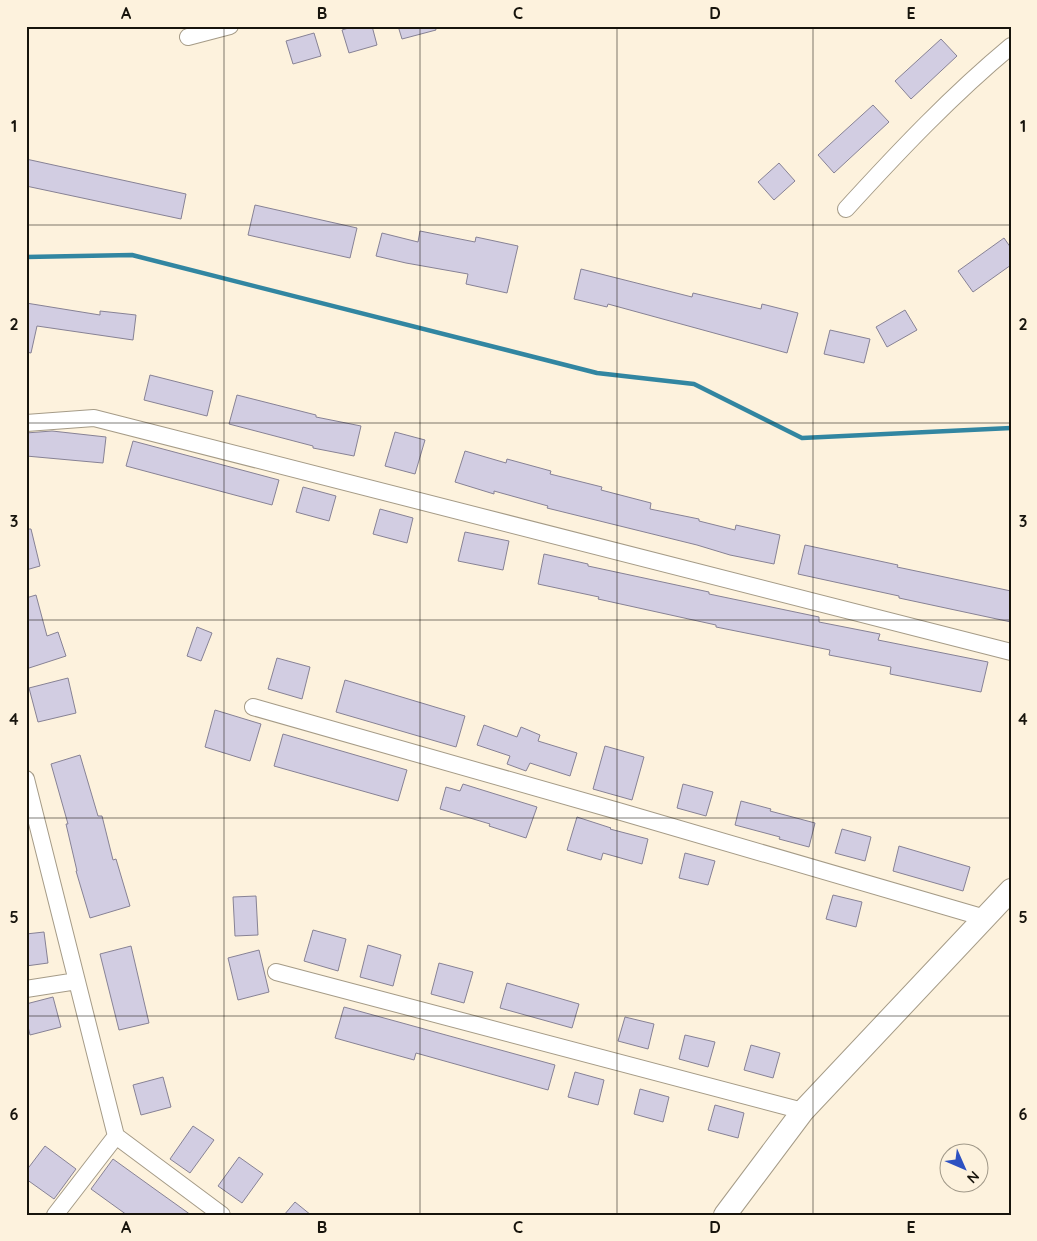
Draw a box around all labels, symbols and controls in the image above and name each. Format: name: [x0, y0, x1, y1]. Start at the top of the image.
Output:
text: A: [121, 3, 132, 23]
text: B: [317, 3, 327, 23]
text: C: [513, 3, 523, 23]
text: D: [709, 3, 721, 23]
text: E: [906, 3, 916, 23]
text: 1: [11, 116, 17, 136]
text: 1: [1020, 116, 1026, 136]
text: 2: [9, 314, 19, 334]
text: 2: [1018, 314, 1028, 334]
text: 3: [10, 511, 18, 531]
text: 3: [1019, 511, 1027, 531]
text: 4: [9, 709, 19, 729]
text: 4: [1018, 709, 1028, 729]
text: 5: [9, 907, 19, 927]
text: 5: [1018, 907, 1028, 927]
text: 6: [10, 1104, 19, 1124]
text: 6: [1019, 1104, 1028, 1124]
north arrow: [940, 1144, 990, 1194]
text: N: [963, 1167, 983, 1187]
text: A: [121, 1217, 132, 1237]
text: B: [317, 1217, 327, 1237]
text: C: [513, 1217, 523, 1237]
text: D: [709, 1217, 721, 1237]
text: E: [906, 1217, 916, 1237]

